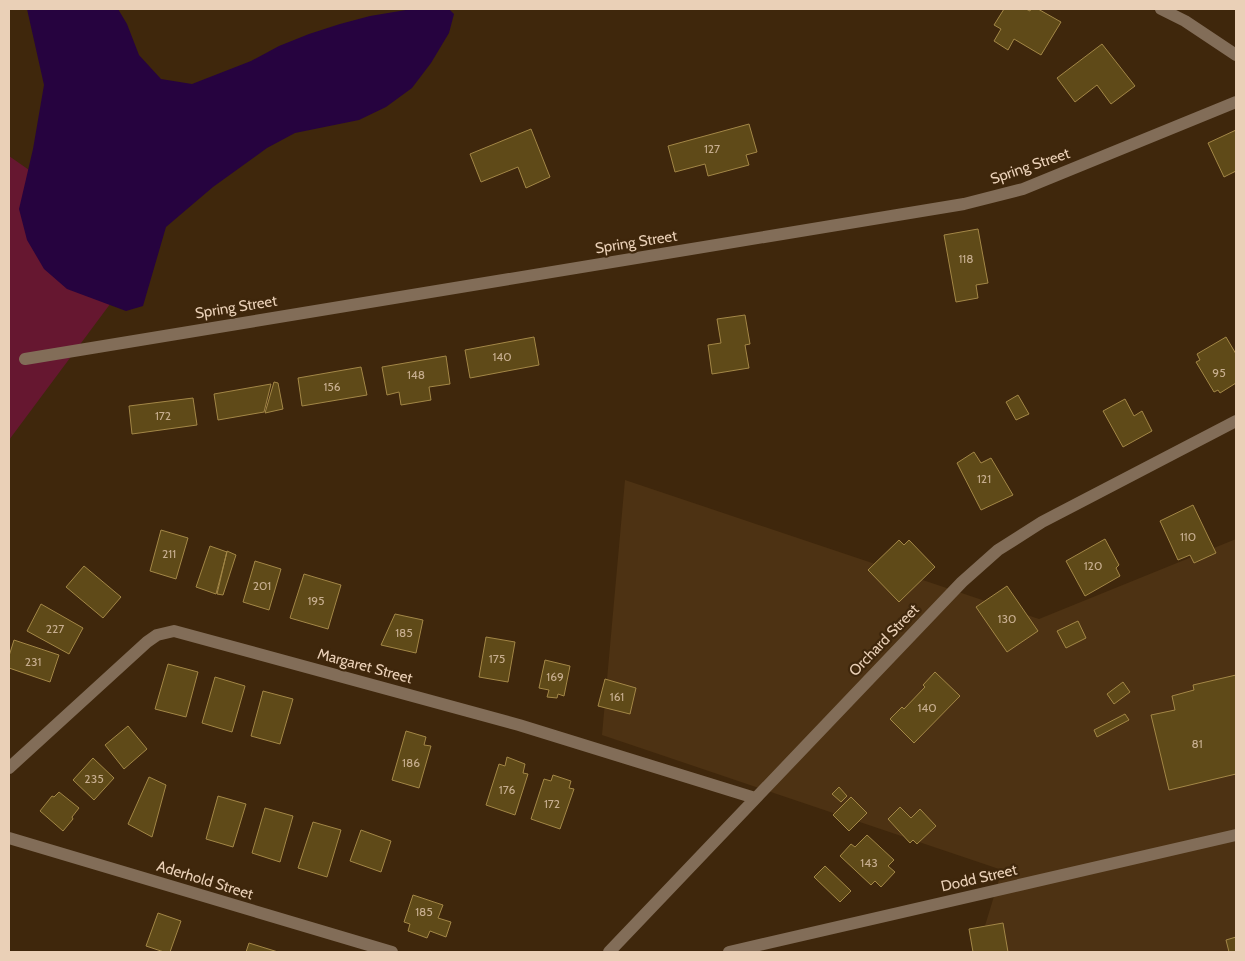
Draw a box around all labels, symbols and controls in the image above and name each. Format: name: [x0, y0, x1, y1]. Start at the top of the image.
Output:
house number: 127: [704, 141, 720, 156]
street label: Spring Street: [988, 144, 1072, 188]
street label: Spring Street: [594, 227, 678, 257]
house number: 118: [958, 251, 974, 266]
street label: Spring Street: [194, 292, 278, 322]
house number: 140: [492, 349, 512, 364]
house number: 95: [1212, 365, 1226, 380]
house number: 148: [407, 367, 425, 382]
house number: 156: [323, 379, 341, 394]
house number: 172: [155, 408, 171, 423]
house number: 121: [977, 471, 991, 486]
house number: 110: [1180, 529, 1196, 544]
house number: 211: [162, 546, 176, 561]
house number: 120: [1084, 558, 1102, 573]
house number: 201: [253, 578, 271, 593]
house number: 195: [307, 593, 325, 608]
street label: Orchard Street: [845, 600, 923, 680]
house number: 130: [998, 611, 1016, 626]
house number: 227: [46, 621, 64, 636]
house number: 185: [395, 625, 413, 640]
street label: Margaret Street: [315, 645, 415, 687]
house number: 175: [489, 651, 505, 666]
house number: 231: [25, 654, 41, 669]
house number: 169: [546, 669, 564, 684]
house number: 161: [610, 689, 624, 704]
house number: 140: [917, 700, 937, 715]
house number: 81: [1191, 736, 1203, 751]
house number: 186: [402, 755, 420, 770]
house number: 235: [84, 771, 104, 786]
house number: 176: [499, 782, 515, 797]
house number: 172: [544, 796, 560, 811]
house number: 143: [860, 855, 878, 870]
street label: Aderhold Street: [155, 857, 255, 903]
street label: Dodd Street: [939, 860, 1019, 896]
house number: 185: [415, 904, 433, 919]

